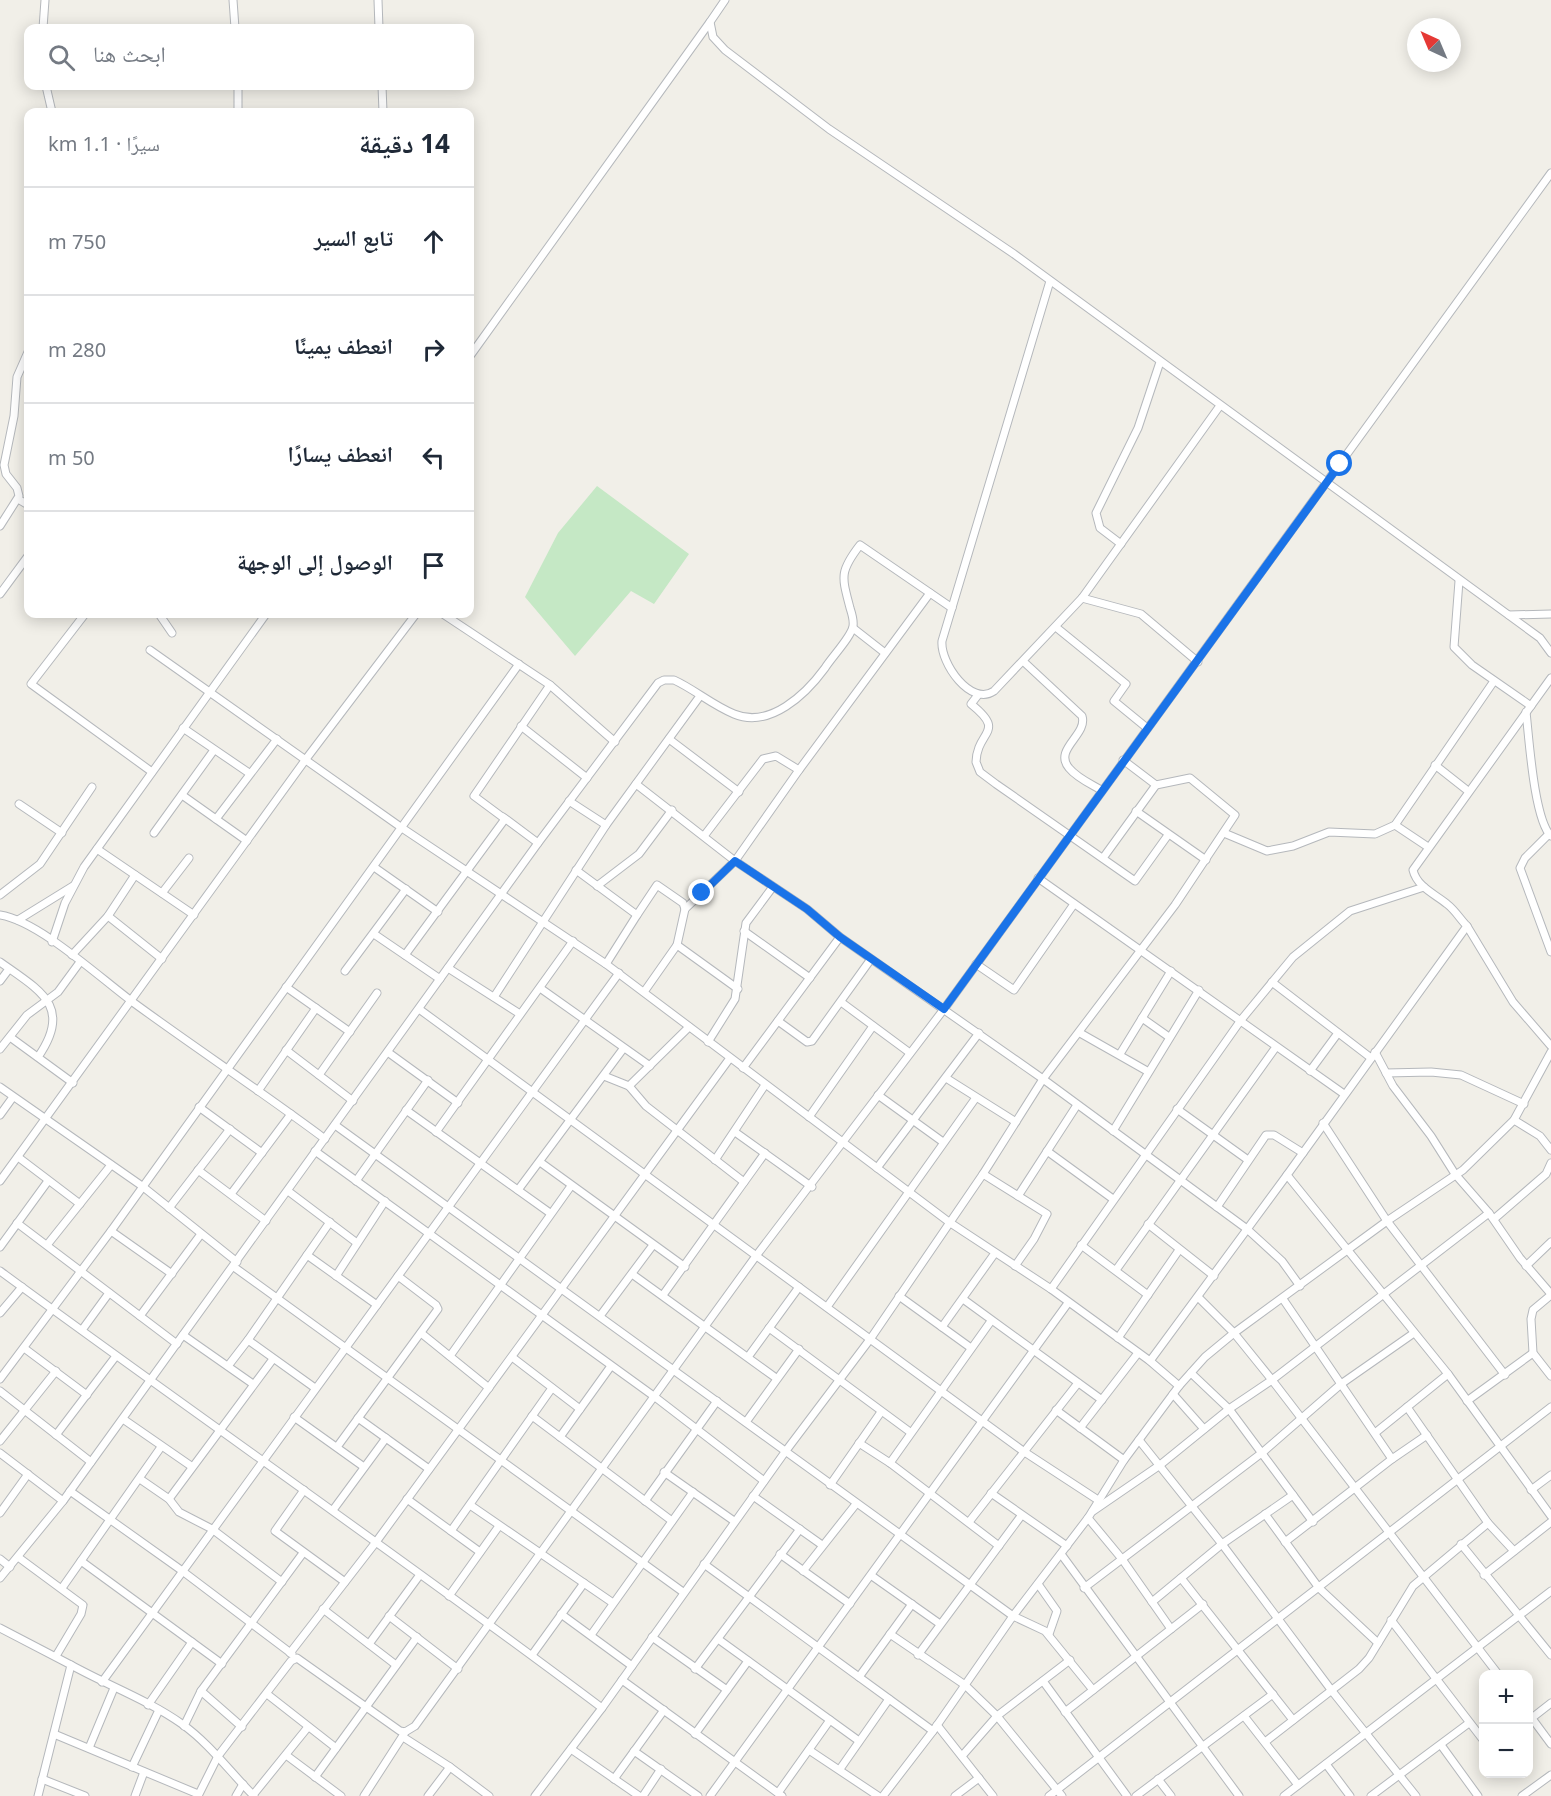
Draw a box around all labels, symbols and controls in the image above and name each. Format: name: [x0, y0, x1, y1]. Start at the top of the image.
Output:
north arrow: [1407, 18, 1461, 72]
search box: [24, 24, 474, 90]
text: ابحث هنا: [93, 38, 166, 68]
icon: search: [45, 41, 78, 74]
text: 14 دقيقة: [359, 125, 450, 161]
text: سيرًا · 1.1 km: [48, 130, 160, 157]
text: تابع السير: [314, 222, 393, 252]
icon: ahead: [417, 225, 450, 258]
text: 750 m: [48, 228, 106, 255]
text: انعطف يمينًا: [294, 330, 393, 360]
icon: right: [417, 333, 450, 366]
text: 280 m: [48, 336, 106, 363]
text: انعطف يسارًا: [288, 438, 393, 468]
icon: left: [417, 441, 450, 474]
text: 50 m: [48, 444, 95, 471]
route start: [1326, 450, 1352, 476]
text: الوصول إلى الوجهة: [237, 546, 393, 576]
icon: arrive: [417, 549, 450, 582]
route end: [688, 879, 714, 905]
map controls: [1479, 1670, 1533, 1778]
button: +: [1479, 1670, 1533, 1724]
button: −: [1479, 1724, 1533, 1778]

